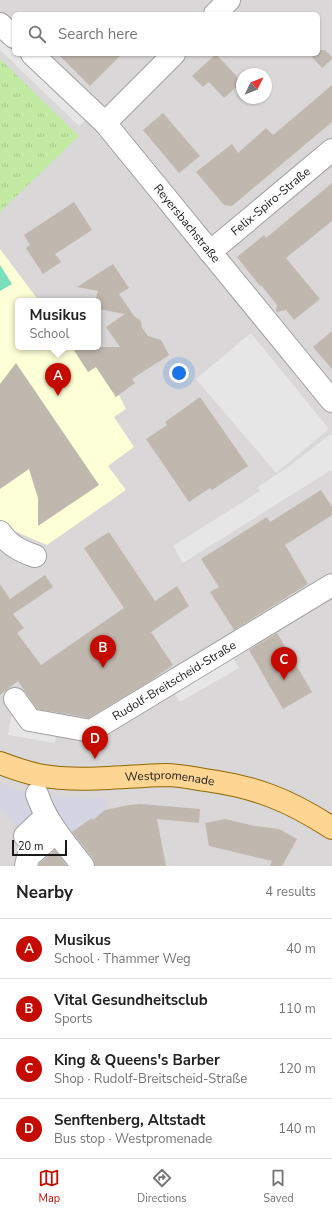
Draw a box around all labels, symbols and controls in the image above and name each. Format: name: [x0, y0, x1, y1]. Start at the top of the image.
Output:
search box: [12, 12, 320, 56]
icon: search: [26, 23, 48, 45]
text: Search here: [58, 24, 138, 44]
north arrow: [236, 68, 272, 104]
street label: Felix-Spiro-Straße: [227, 163, 314, 239]
street label: Reyersbachstraße: [150, 181, 224, 266]
popup: [15, 298, 101, 350]
text: Musikus: [30, 305, 86, 325]
text: School: [30, 325, 69, 343]
pin: A: [45, 363, 71, 396]
your location: [169, 363, 189, 383]
pin: B: [90, 635, 116, 668]
street label: Rudolf-Breitscheid-Straße: [109, 637, 239, 724]
pin: C: [271, 647, 297, 680]
pin: D: [82, 726, 108, 759]
street label: Westpromenade: [124, 767, 216, 789]
scale bar: [12, 838, 67, 857]
text: 20 m: [18, 839, 43, 854]
text: Nearby: [16, 881, 73, 904]
text: 4 results: [265, 883, 316, 901]
text: Musikus: [54, 930, 111, 950]
text: A: [24, 940, 34, 958]
text: 40 m: [286, 940, 316, 958]
text: School · Thammer Weg: [54, 950, 191, 968]
text: Vital Gesundheitsclub: [54, 990, 208, 1010]
text: B: [25, 1000, 33, 1018]
text: 110 m: [278, 1000, 316, 1018]
text: Sports: [54, 1010, 93, 1028]
text: King & Queens's Barber: [54, 1050, 220, 1070]
text: C: [25, 1060, 33, 1078]
text: 120 m: [278, 1060, 316, 1078]
text: Shop · Rudolf-Breitscheid-Straße: [54, 1070, 247, 1088]
text: Senftenberg, Altstadt: [54, 1110, 205, 1130]
text: D: [24, 1120, 34, 1138]
text: 140 m: [278, 1120, 316, 1138]
text: Bus stop · Westpromenade: [54, 1130, 212, 1148]
tab: Map: [38, 1167, 60, 1206]
tab: Directions: [137, 1167, 187, 1206]
tab: Saved: [263, 1167, 294, 1206]

